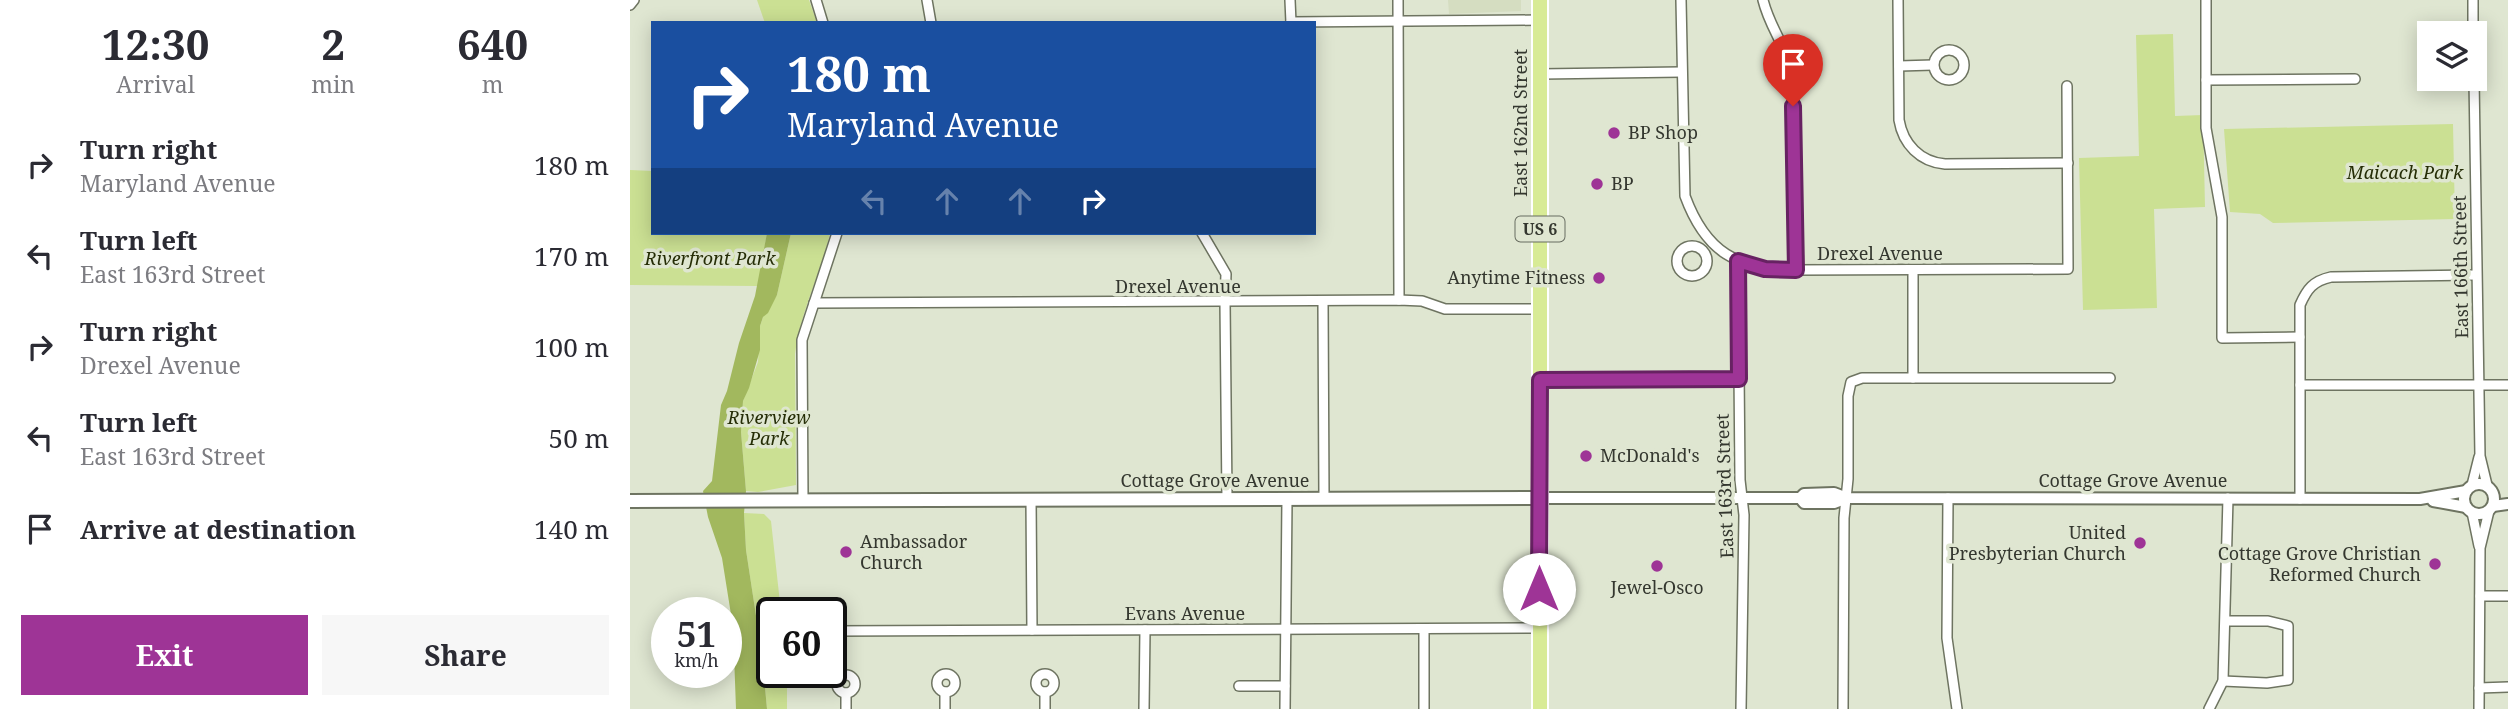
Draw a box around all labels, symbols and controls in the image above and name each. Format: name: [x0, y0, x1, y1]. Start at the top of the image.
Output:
text: 12:30: [102, 15, 209, 72]
text: 2: [321, 15, 345, 72]
text: 640: [457, 15, 528, 72]
map controls: [2417, 21, 2487, 91]
button: layers: [2417, 21, 2487, 91]
pin: [1763, 34, 1823, 106]
text: 180 m: [787, 40, 931, 106]
icon: arrive: [1774, 45, 1812, 83]
icon: right: [672, 49, 763, 140]
street label: East 162nd Street: [1508, 49, 1532, 197]
text: Arrival: [116, 68, 195, 100]
text: min: [311, 68, 355, 100]
text: m: [482, 68, 503, 100]
text: Maryland Avenue: [787, 103, 1059, 146]
place label: BP Shop: [1628, 120, 1698, 144]
marker: BP Shop: [1606, 125, 1622, 141]
text: Turn right: [80, 131, 217, 167]
icon: right: [21, 146, 59, 184]
text: 180 m: [534, 147, 609, 183]
park label: Maicach Park: [2346, 160, 2464, 184]
text: Maryland Avenue: [80, 167, 276, 199]
place label: BP: [1611, 171, 1634, 195]
marker: BP: [1589, 176, 1605, 192]
icon: left: [855, 182, 893, 220]
icon: ahead: [928, 182, 966, 220]
icon: ahead: [1001, 182, 1039, 220]
icon: right: [1074, 182, 1112, 220]
street label: East 166th Street: [2447, 195, 2473, 339]
road number: US 6: [1516, 216, 1564, 242]
text: Turn left: [80, 222, 197, 258]
icon: left: [21, 237, 59, 275]
text: 170 m: [534, 238, 609, 274]
street label: Drexel Avenue: [1817, 241, 1943, 265]
park label: Riverfront Park: [644, 246, 776, 270]
text: East 163rd Street: [80, 258, 265, 290]
place label: Anytime Fitness: [1447, 265, 1585, 289]
marker: Anytime Fitness: [1591, 270, 1607, 286]
street label: Drexel Avenue: [1115, 274, 1241, 298]
text: Turn right: [80, 313, 217, 349]
icon: right: [21, 328, 59, 366]
text: 100 m: [534, 329, 609, 365]
text: Drexel Avenue: [80, 349, 241, 381]
text: Turn left: [80, 404, 197, 440]
park label: Riverview Park: [726, 405, 811, 450]
street label: East 163rd Street: [1709, 413, 1739, 559]
icon: left: [21, 419, 59, 457]
text: 50 m: [549, 420, 609, 456]
text: East 163rd Street: [80, 440, 265, 472]
place label: McDonald's: [1600, 443, 1700, 467]
marker: McDonald's: [1578, 448, 1594, 464]
street label: Cottage Grove Avenue: [1120, 468, 1310, 492]
street label: Cottage Grove Avenue: [2038, 468, 2228, 492]
icon: arrive: [21, 510, 59, 548]
text: Arrive at destination: [80, 511, 356, 547]
text: 140 m: [534, 511, 609, 547]
place label: United Presbyterian Church: [1949, 520, 2126, 565]
place label: Ambassador Church: [860, 529, 968, 574]
marker: United Presbyterian Church: [2132, 535, 2148, 551]
place label: Cottage Grove Christian Reformed Church: [2218, 541, 2421, 586]
marker: Ambassador Church: [838, 544, 854, 560]
position arrow: [1502, 552, 1576, 626]
marker: Cottage Grove Christian Reformed Church: [2427, 556, 2443, 572]
marker: Jewel-Osco: [1649, 558, 1665, 574]
place label: Jewel-Osco: [1609, 575, 1704, 599]
speed limit sign: 60: [756, 597, 847, 688]
street label: Evans Avenue: [1125, 601, 1245, 625]
text: 51: [677, 610, 716, 657]
button: Exit: [21, 615, 308, 695]
button: Share: [322, 615, 609, 695]
text: km/h: [674, 648, 719, 672]

